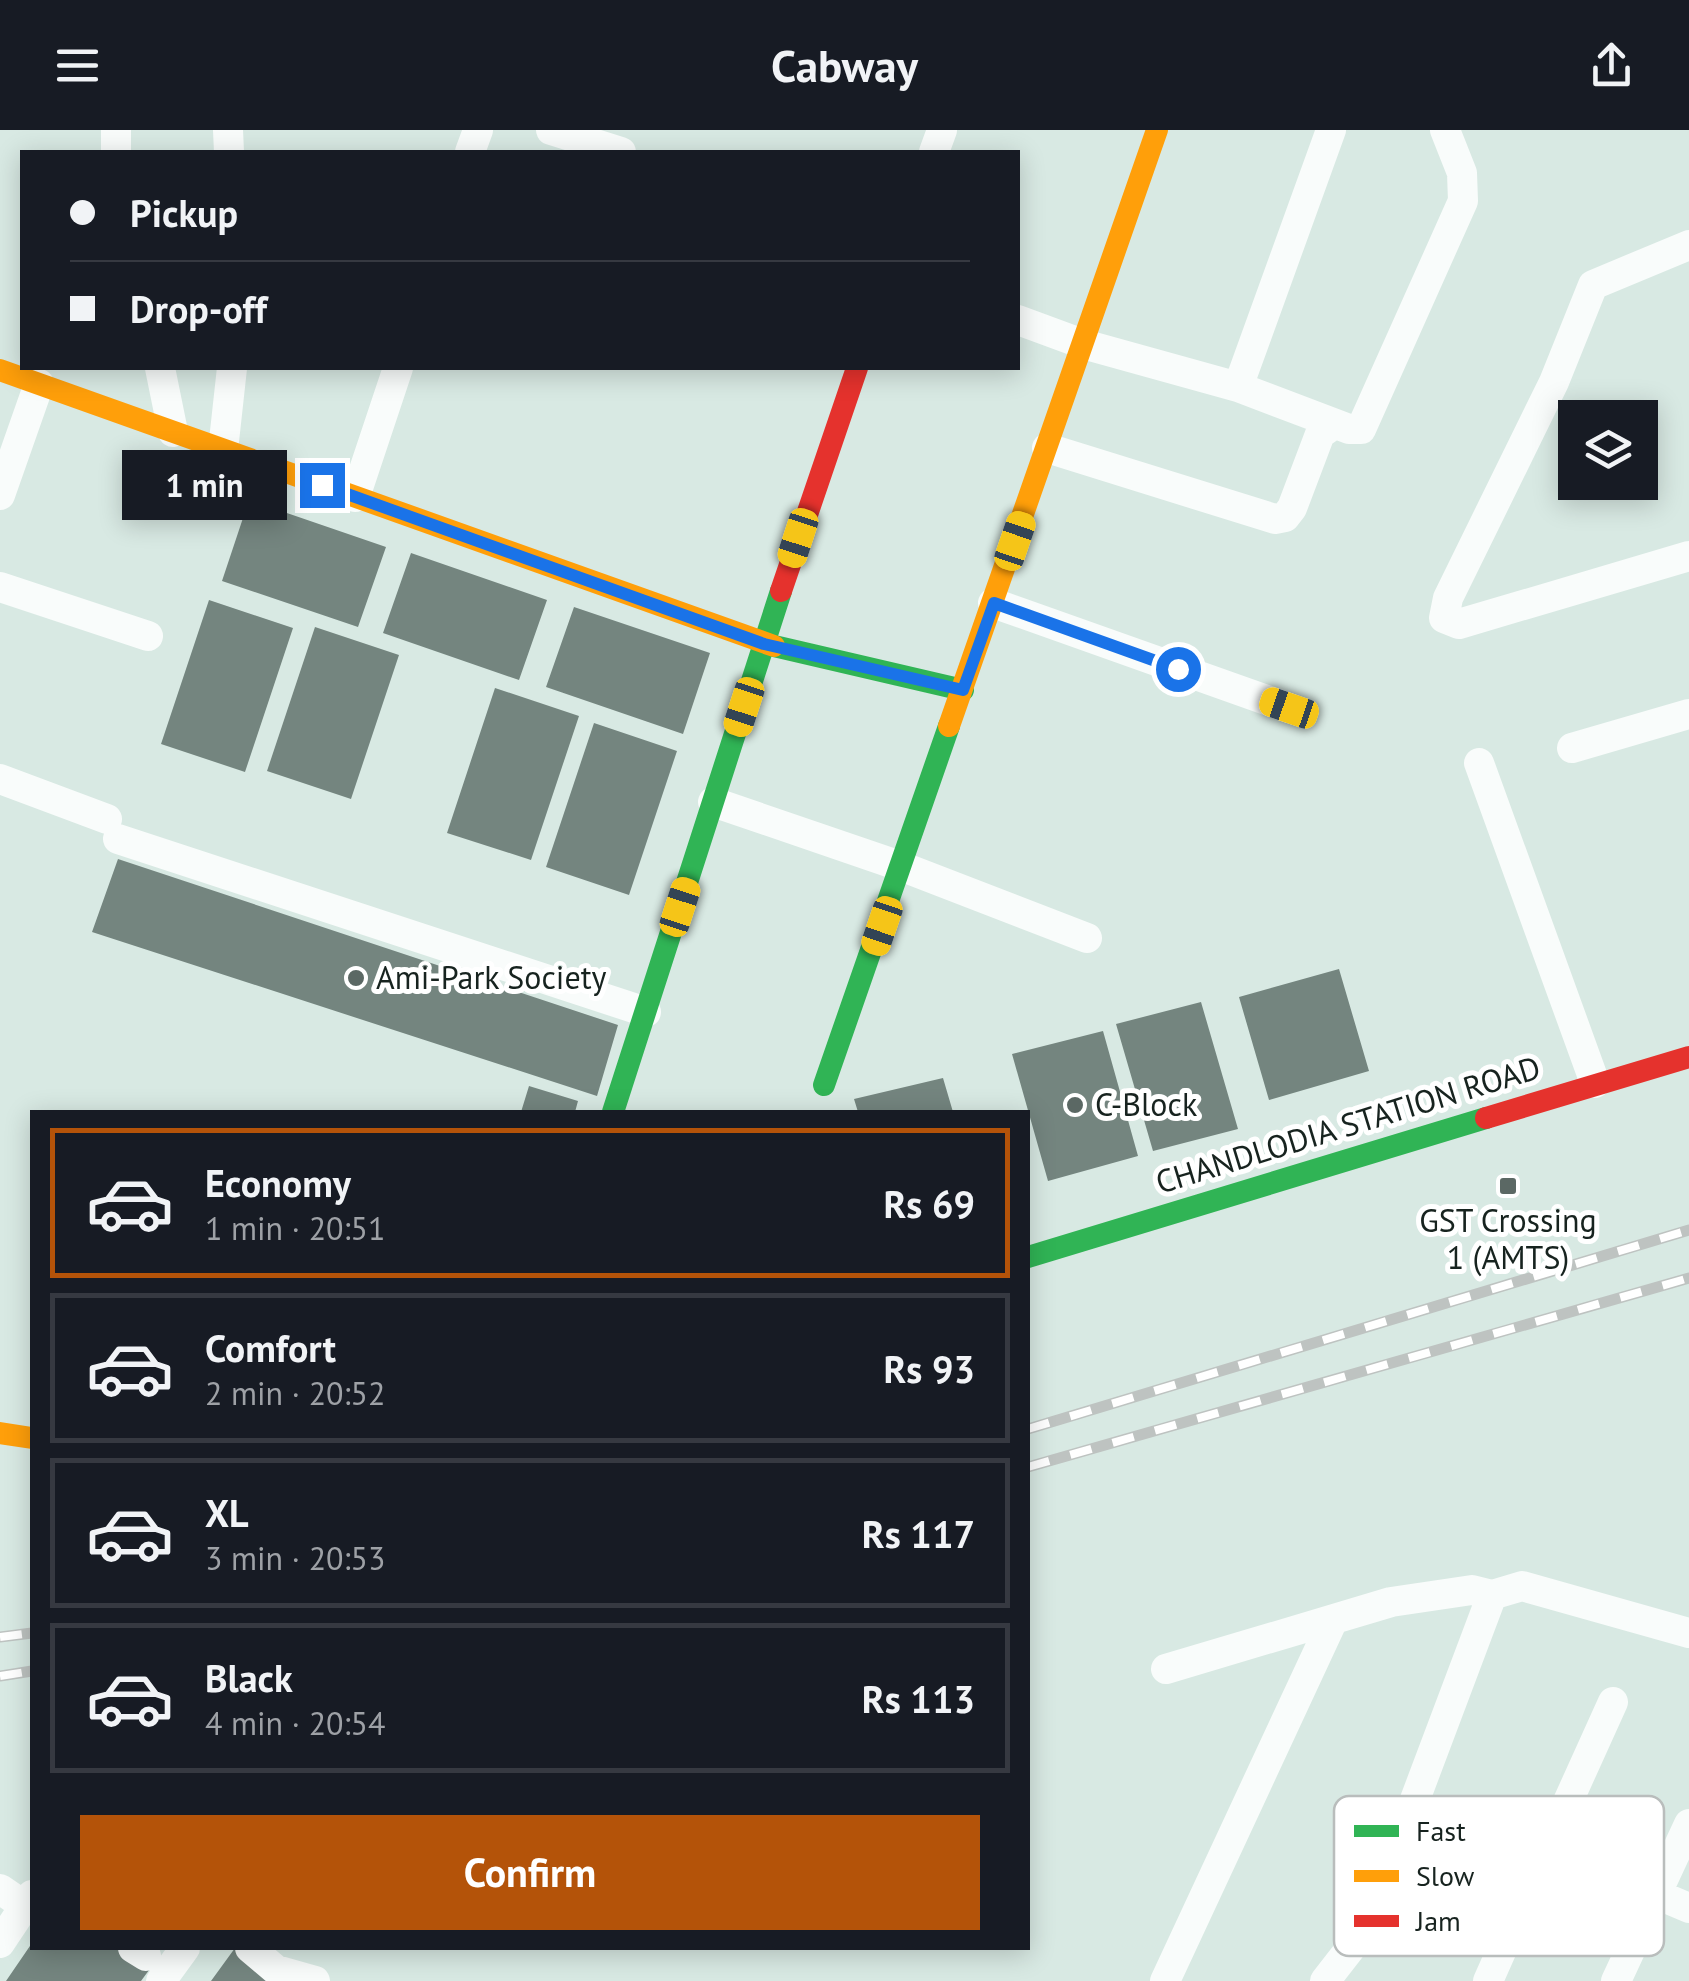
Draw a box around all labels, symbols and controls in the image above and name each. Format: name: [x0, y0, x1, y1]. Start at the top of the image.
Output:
text: Cabway: [771, 36, 918, 94]
icon: menu: [50, 38, 105, 93]
icon: share: [1584, 38, 1639, 93]
text: Pickup: [130, 188, 238, 237]
text: Drop-off: [130, 284, 267, 333]
map controls: [1558, 400, 1658, 500]
button: layers: [1558, 400, 1658, 500]
callout: 1 min: [122, 450, 287, 520]
route end: [300, 463, 345, 508]
text: 1 min: [165, 464, 244, 506]
car: [774, 505, 822, 571]
car: [991, 508, 1039, 574]
route start: [1156, 647, 1201, 692]
car: [720, 674, 768, 740]
car: [1256, 684, 1322, 732]
car: [656, 874, 704, 940]
car: [858, 893, 906, 959]
place label: Ami-Park Society: [376, 956, 606, 998]
marker: Ami-Park Society: [345, 967, 367, 989]
street label: CHANDLODIA STATION ROAD: [1150, 1045, 1545, 1203]
place label: C-Block: [1095, 1083, 1198, 1125]
marker: C-Block: [1064, 1094, 1086, 1116]
icon: car: [85, 1158, 175, 1248]
text: Economy: [205, 1158, 351, 1207]
marker: GST Crossing 1 (AMTS): [1497, 1175, 1519, 1197]
text: Rs 69: [883, 1179, 975, 1228]
place label: GST Crossing 1 (AMTS): [1419, 1199, 1597, 1278]
text: 1 min · 20:51: [205, 1207, 385, 1249]
icon: car: [85, 1323, 175, 1413]
text: Comfort: [205, 1323, 336, 1372]
text: Rs 93: [883, 1344, 975, 1393]
text: 2 min · 20:52: [205, 1372, 385, 1414]
icon: car: [85, 1488, 175, 1578]
text: XL: [205, 1488, 249, 1537]
text: Rs 117: [862, 1509, 975, 1558]
text: 3 min · 20:53: [205, 1537, 385, 1579]
icon: car: [85, 1653, 175, 1743]
text: Black: [205, 1653, 293, 1702]
text: Rs 113: [862, 1674, 975, 1723]
text: 4 min · 20:54: [205, 1702, 385, 1744]
legend: [1334, 1796, 1664, 1956]
text: Fast: [1416, 1812, 1466, 1849]
button: Confirm: [80, 1815, 980, 1930]
text: Slow: [1416, 1857, 1475, 1894]
text: Jam: [1415, 1902, 1461, 1939]

